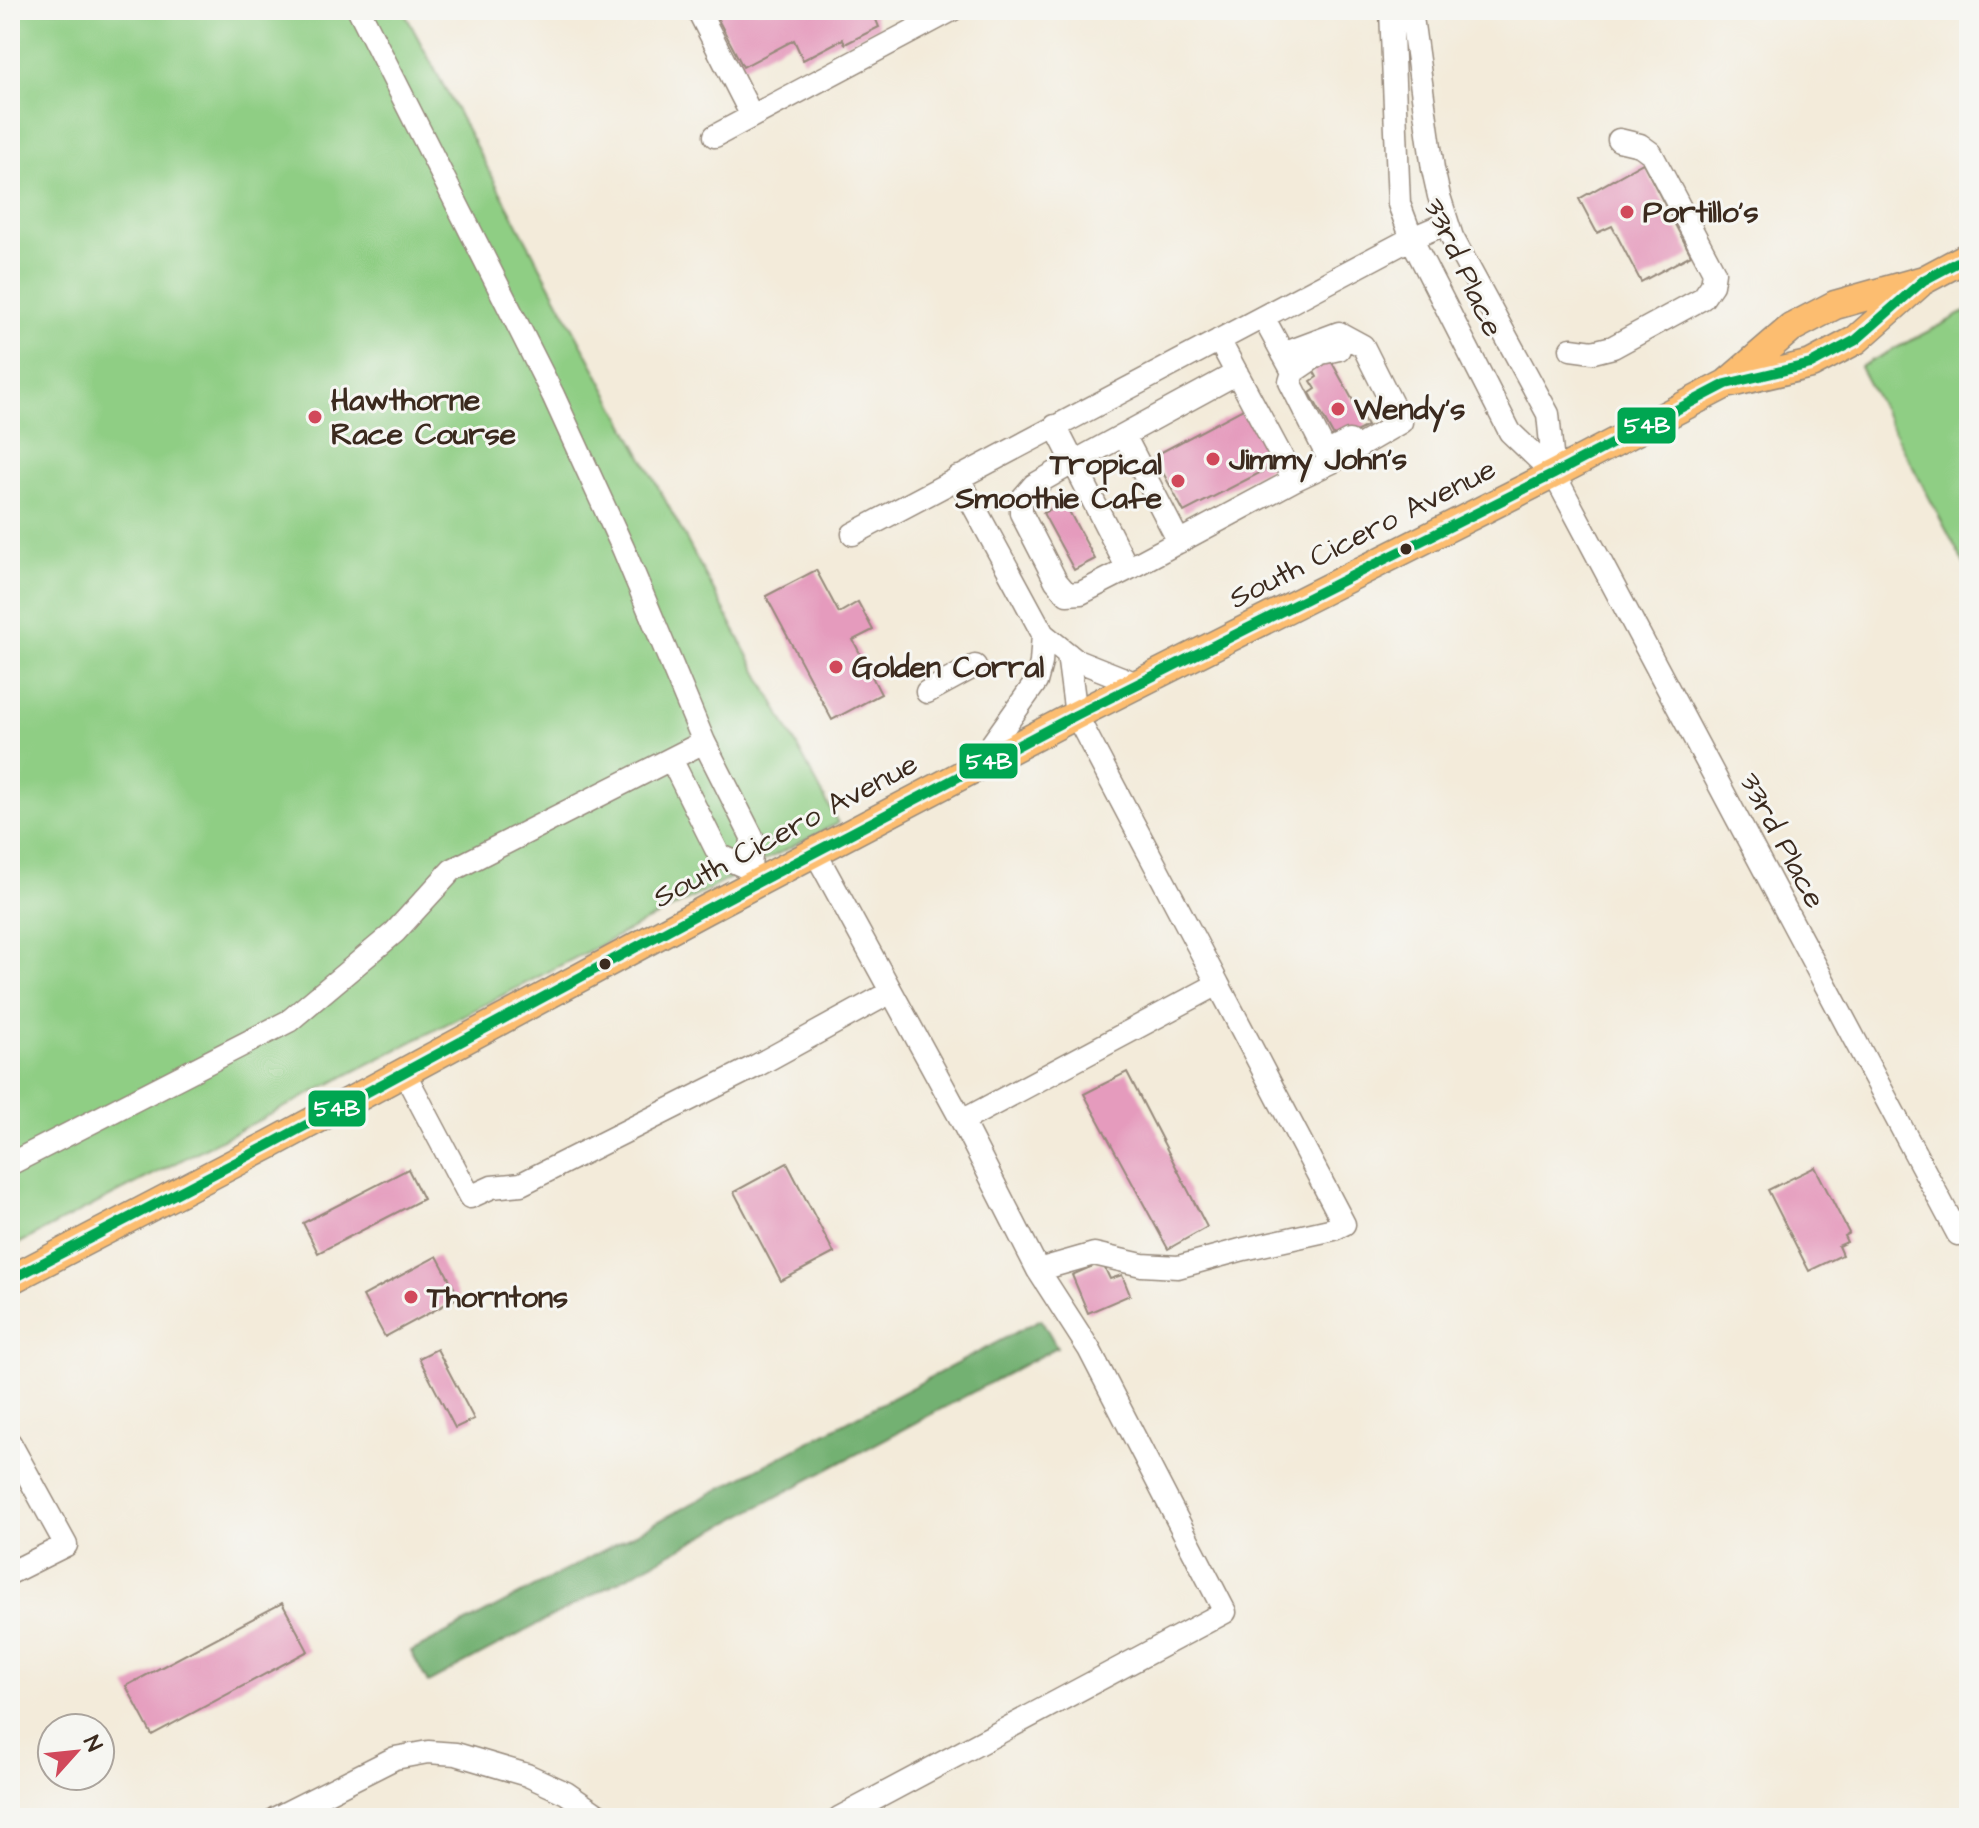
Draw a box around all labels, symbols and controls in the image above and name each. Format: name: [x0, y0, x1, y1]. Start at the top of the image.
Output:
street label: 33rd Place: [1413, 191, 1514, 344]
place label: Portillo's: [1643, 192, 1758, 234]
marker: Portillo's: [1618, 203, 1636, 221]
place label: Hawthorne Race Course: [331, 380, 516, 456]
place label: Wendy's: [1353, 389, 1465, 433]
marker: Wendy's: [1329, 400, 1347, 418]
line badge: 54B: [1616, 406, 1677, 445]
marker: Hawthorne Race Course: [306, 408, 324, 426]
text: 54B: [1624, 411, 1670, 442]
place label: Jimmy John's: [1228, 439, 1407, 483]
place label: Tropical Smoothie Cafe: [954, 444, 1162, 520]
street label: South Cicero Avenue: [1222, 448, 1503, 619]
marker: Jimmy John's: [1204, 450, 1222, 468]
marker: Tropical Smoothie Cafe: [1169, 472, 1187, 490]
unlabelled marker: [1398, 541, 1414, 557]
place label: Golden Corral: [852, 647, 1044, 689]
marker: Golden Corral: [827, 658, 845, 676]
line badge: 54B: [958, 742, 1019, 780]
street label: South Cicero Avenue: [646, 743, 925, 919]
text: 54B: [966, 747, 1012, 778]
street label: 33rd Place: [1729, 765, 1836, 916]
unlabelled marker: [597, 956, 613, 972]
line badge: 54B: [307, 1089, 367, 1128]
text: 54B: [314, 1094, 360, 1125]
place label: Thorntons: [426, 1277, 568, 1319]
marker: Thorntons: [402, 1288, 420, 1306]
north arrow: [36, 1712, 116, 1792]
text: N: [76, 1730, 110, 1757]

